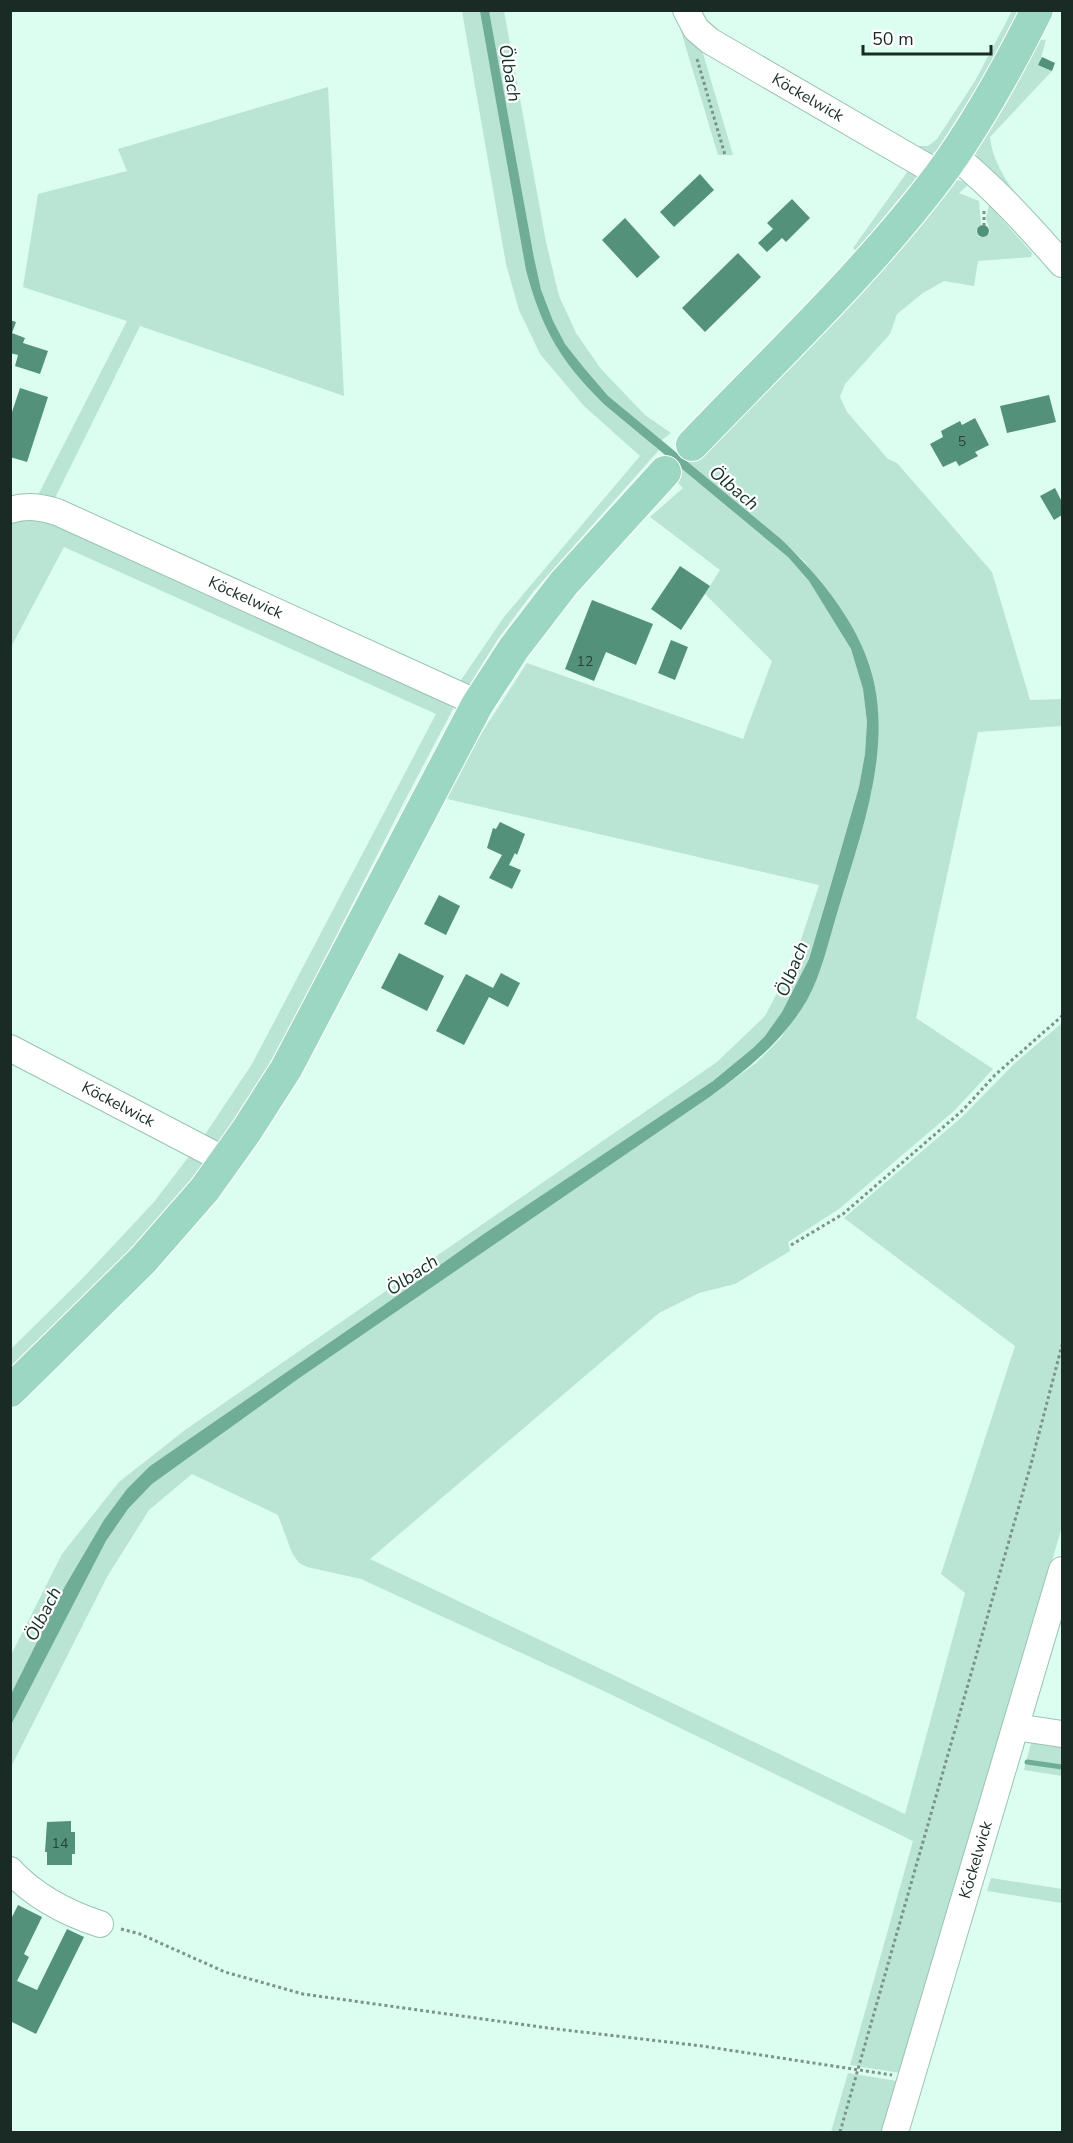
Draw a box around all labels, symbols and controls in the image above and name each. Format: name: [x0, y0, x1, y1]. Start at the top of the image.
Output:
scale bar: [863, 18, 990, 56]
text: 50 m: [872, 27, 914, 51]
water label: Ölbach: [493, 42, 527, 104]
street label: Köckelwick: [768, 68, 849, 128]
house number: 5: [958, 432, 966, 451]
water label: Ölbach: [704, 460, 764, 516]
street label: Köckelwick: [205, 571, 287, 625]
house number: 12: [577, 652, 593, 671]
water label: Ölbach: [770, 938, 814, 1000]
street label: Köckelwick: [78, 1076, 159, 1133]
water label: Ölbach: [381, 1249, 443, 1301]
water label: Ölbach: [19, 1583, 67, 1645]
street label: Köckelwick: [954, 1818, 998, 1901]
house number: 14: [52, 1834, 68, 1853]

